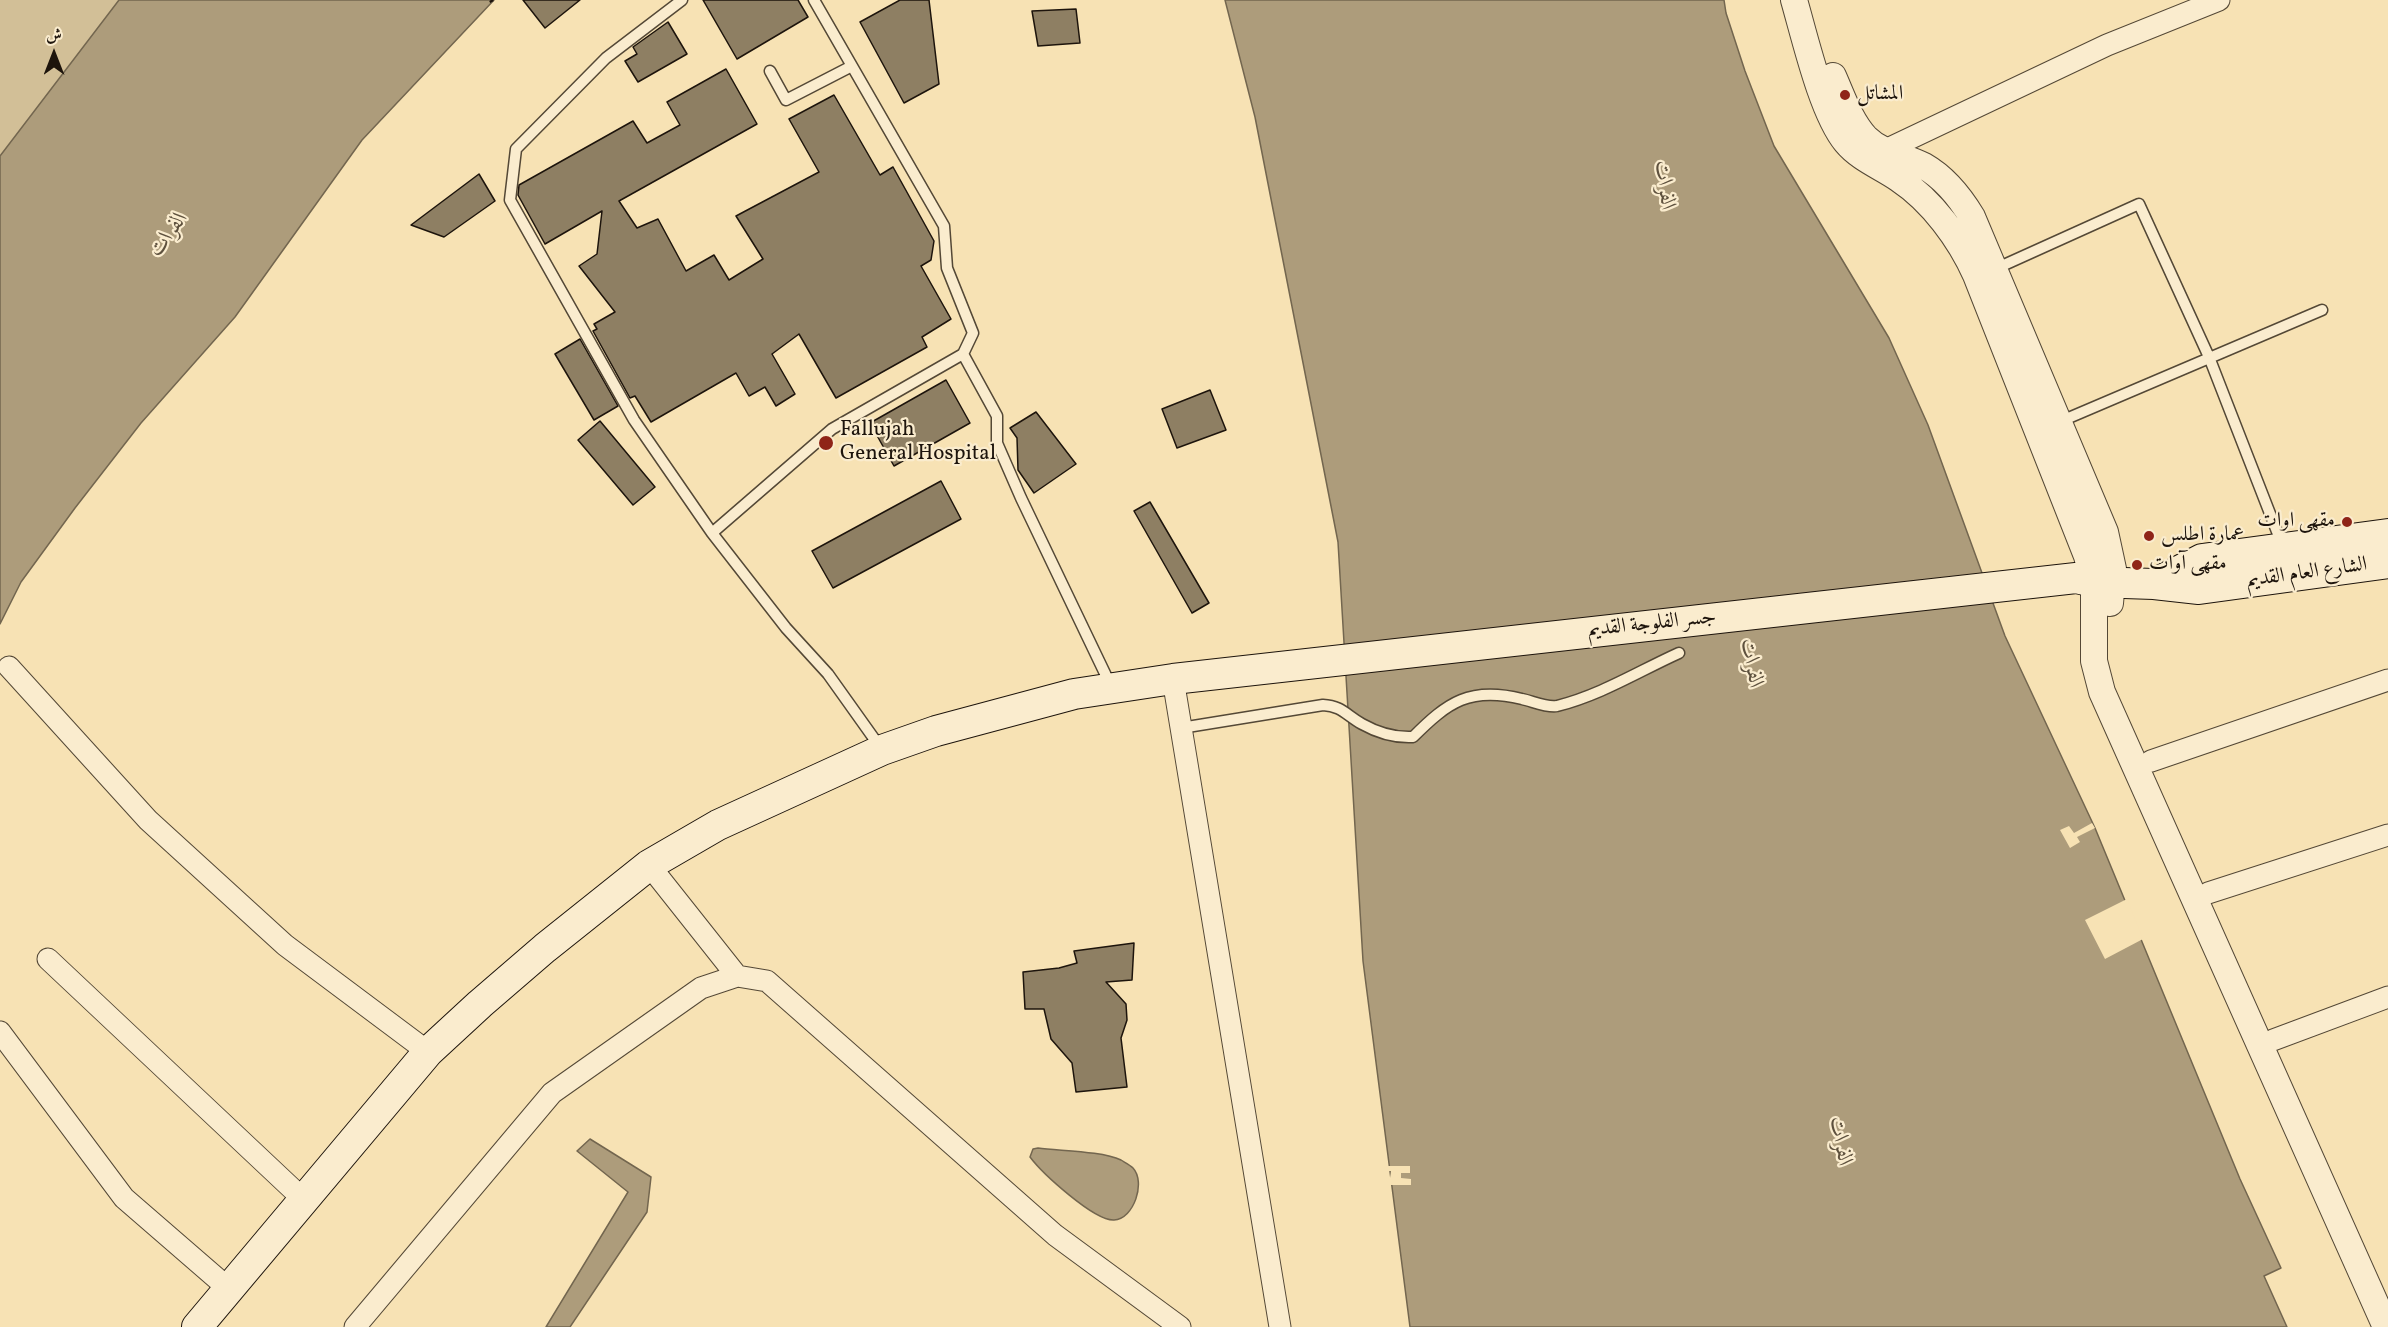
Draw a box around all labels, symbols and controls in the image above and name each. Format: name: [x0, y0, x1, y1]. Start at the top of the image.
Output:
north arrow: [24, 24, 84, 84]
text: ش: [46, 25, 62, 47]
place label: المشاتل: [1857, 82, 1903, 108]
marker: المشاتل: [1838, 88, 1852, 102]
water label: الفرات: [1646, 160, 1680, 212]
water label: الفرات: [145, 207, 195, 263]
place label: Fallujah General Hospital: [840, 418, 996, 468]
marker: Fallujah General Hospital: [817, 434, 835, 452]
place label: مقهى اوات: [2257, 509, 2335, 535]
marker: مقهى اوات: [2340, 515, 2354, 529]
place label: عمارة اطلس: [2161, 523, 2244, 549]
marker: عمارة اطلس: [2142, 529, 2156, 543]
place label: مقهى آوات: [2149, 552, 2227, 578]
street label: الشارع العام القديم: [2245, 553, 2369, 595]
marker: مقهى آوات: [2130, 558, 2144, 572]
street label: جسر الفلوجة القديم: [1586, 606, 1718, 644]
water label: الفرات: [1732, 637, 1768, 691]
water label: الفرات: [1821, 1115, 1857, 1169]

